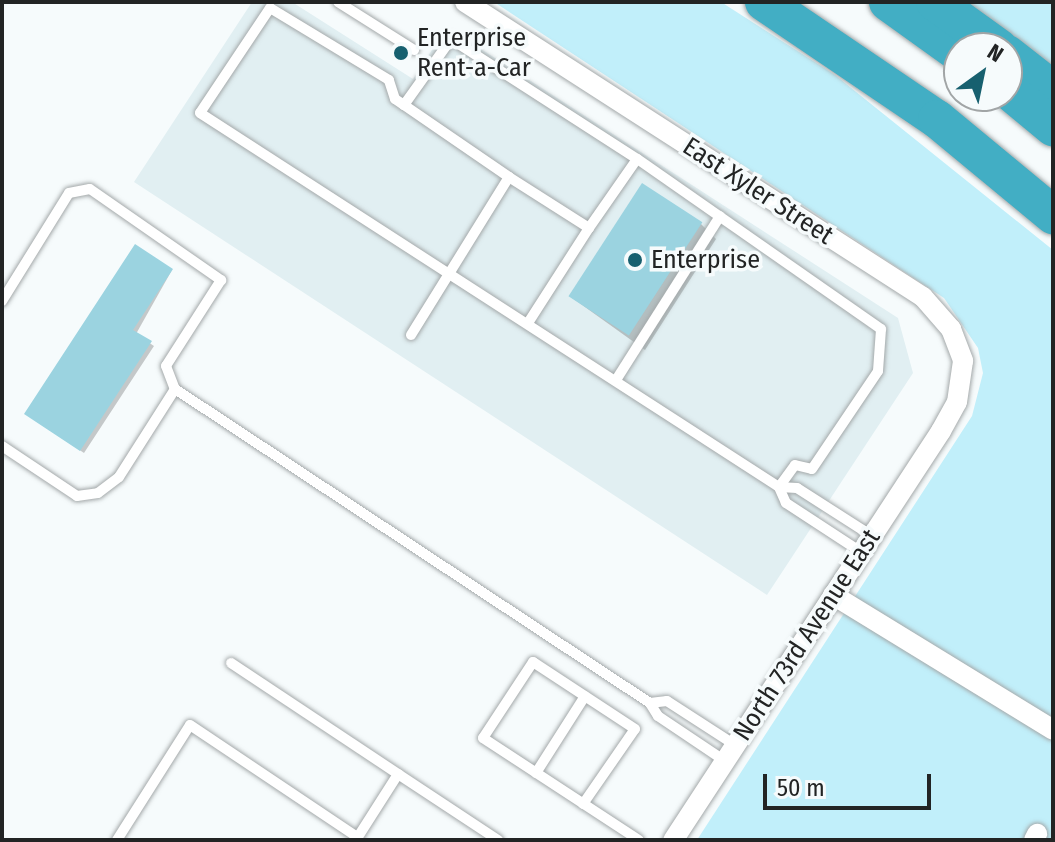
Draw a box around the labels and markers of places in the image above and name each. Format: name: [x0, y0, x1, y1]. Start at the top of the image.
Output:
place label: Enterprise Rent-a-Car: [417, 22, 531, 84]
marker: Enterprise Rent-a-Car: [392, 44, 410, 62]
place label: Enterprise: [651, 244, 760, 276]
marker: Enterprise: [626, 251, 644, 269]

